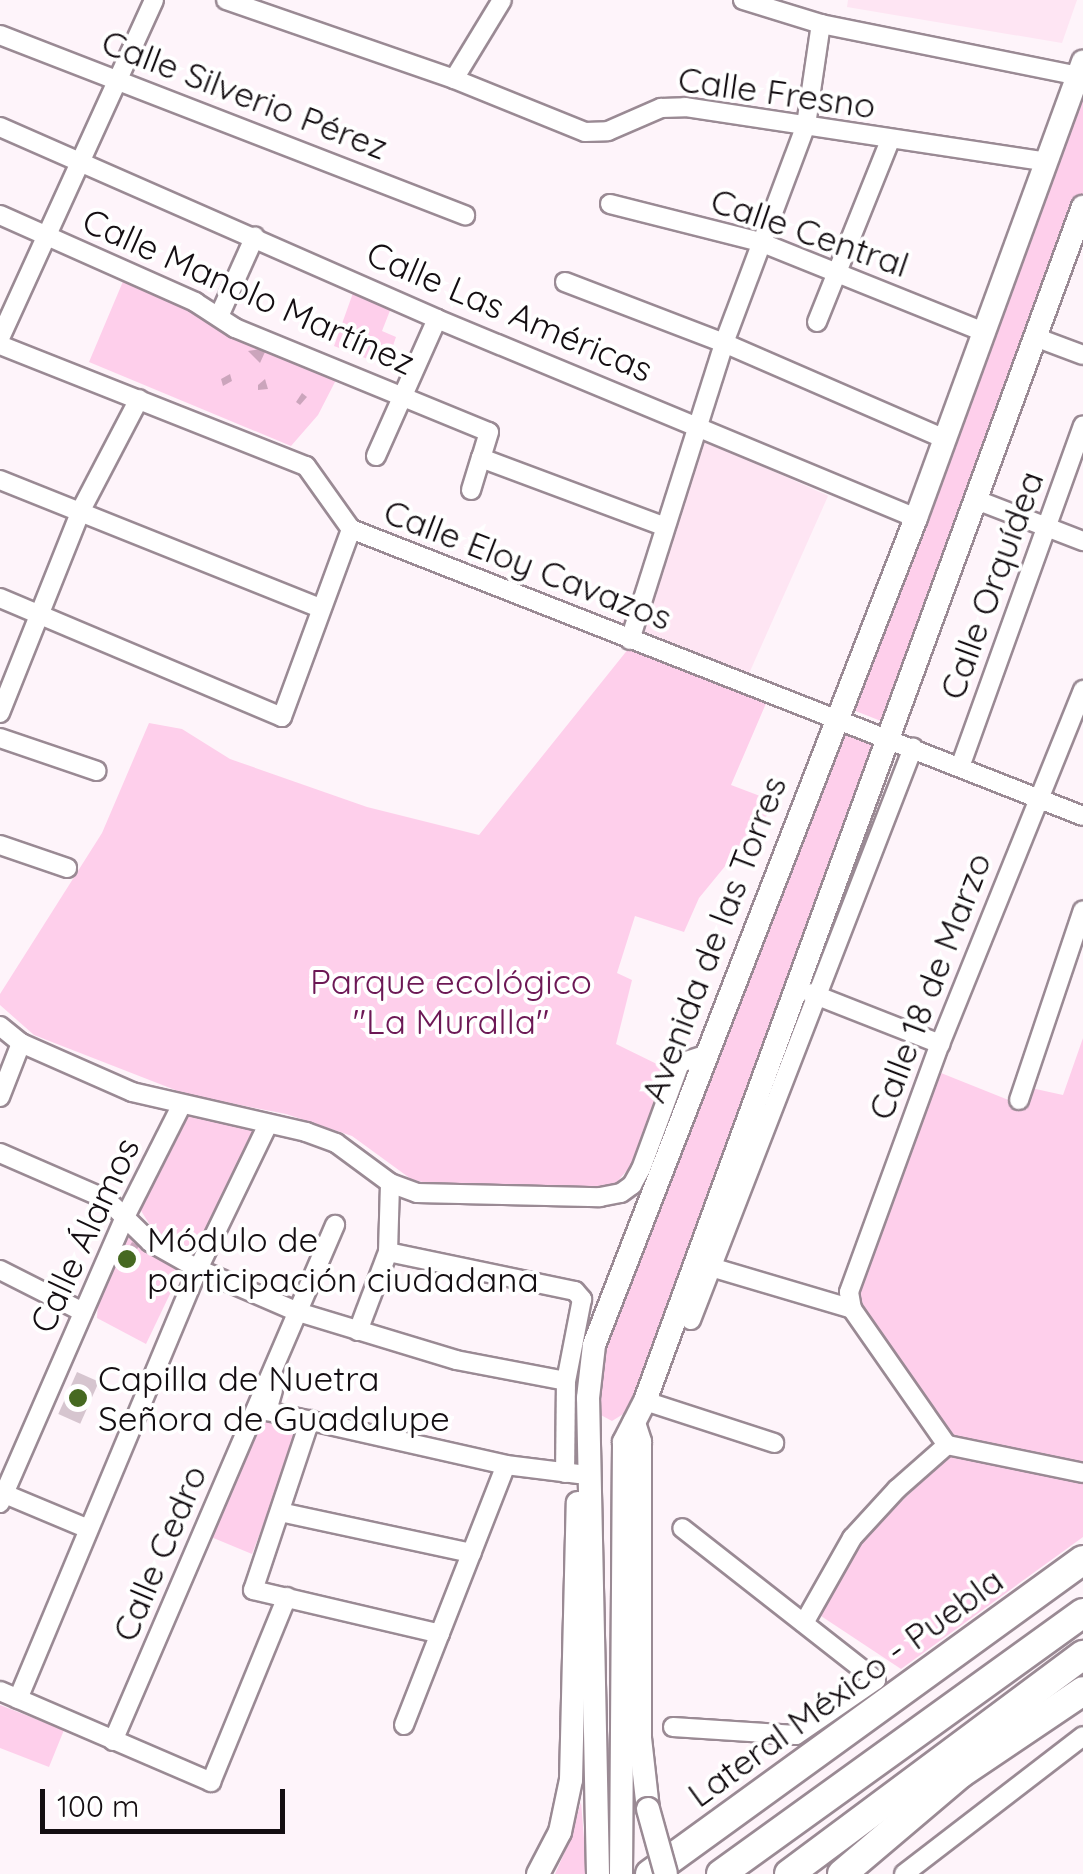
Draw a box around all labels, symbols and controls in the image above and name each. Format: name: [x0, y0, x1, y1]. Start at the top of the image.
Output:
street label: Calle Silverio Pérez: [96, 20, 394, 168]
street label: Calle Fresno: [676, 57, 878, 127]
street label: Calle Central: [706, 179, 914, 285]
street label: Calle Manolo Martínez: [77, 199, 421, 383]
street label: Calle Las Américas: [361, 232, 659, 390]
street label: Calle Orquídea: [930, 465, 1052, 705]
street label: Calle Eloy Cavazos: [378, 490, 678, 638]
street label: Avenida de las Torres: [631, 770, 795, 1108]
street label: Calle 18 de Marzo: [859, 847, 999, 1125]
park label: Parque ecológico "La Muralla": [310, 960, 592, 1042]
street label: Calle Álamos: [20, 1131, 148, 1339]
place label: Módulo de participación ciudadana: [147, 1218, 539, 1300]
marker: Módulo de participación ciudadana: [116, 1248, 138, 1270]
place label: Capilla de Nuetra Señora de Guadalupe: [98, 1357, 450, 1439]
marker: Capilla de Nuetra Señora de Guadalupe: [67, 1387, 89, 1409]
street label: Calle Cedro: [103, 1459, 215, 1647]
street label: Lateral México - Puebla: [679, 1559, 1011, 1815]
scale bar: [45, 1769, 290, 1831]
text: 100 m: [57, 1787, 139, 1825]

